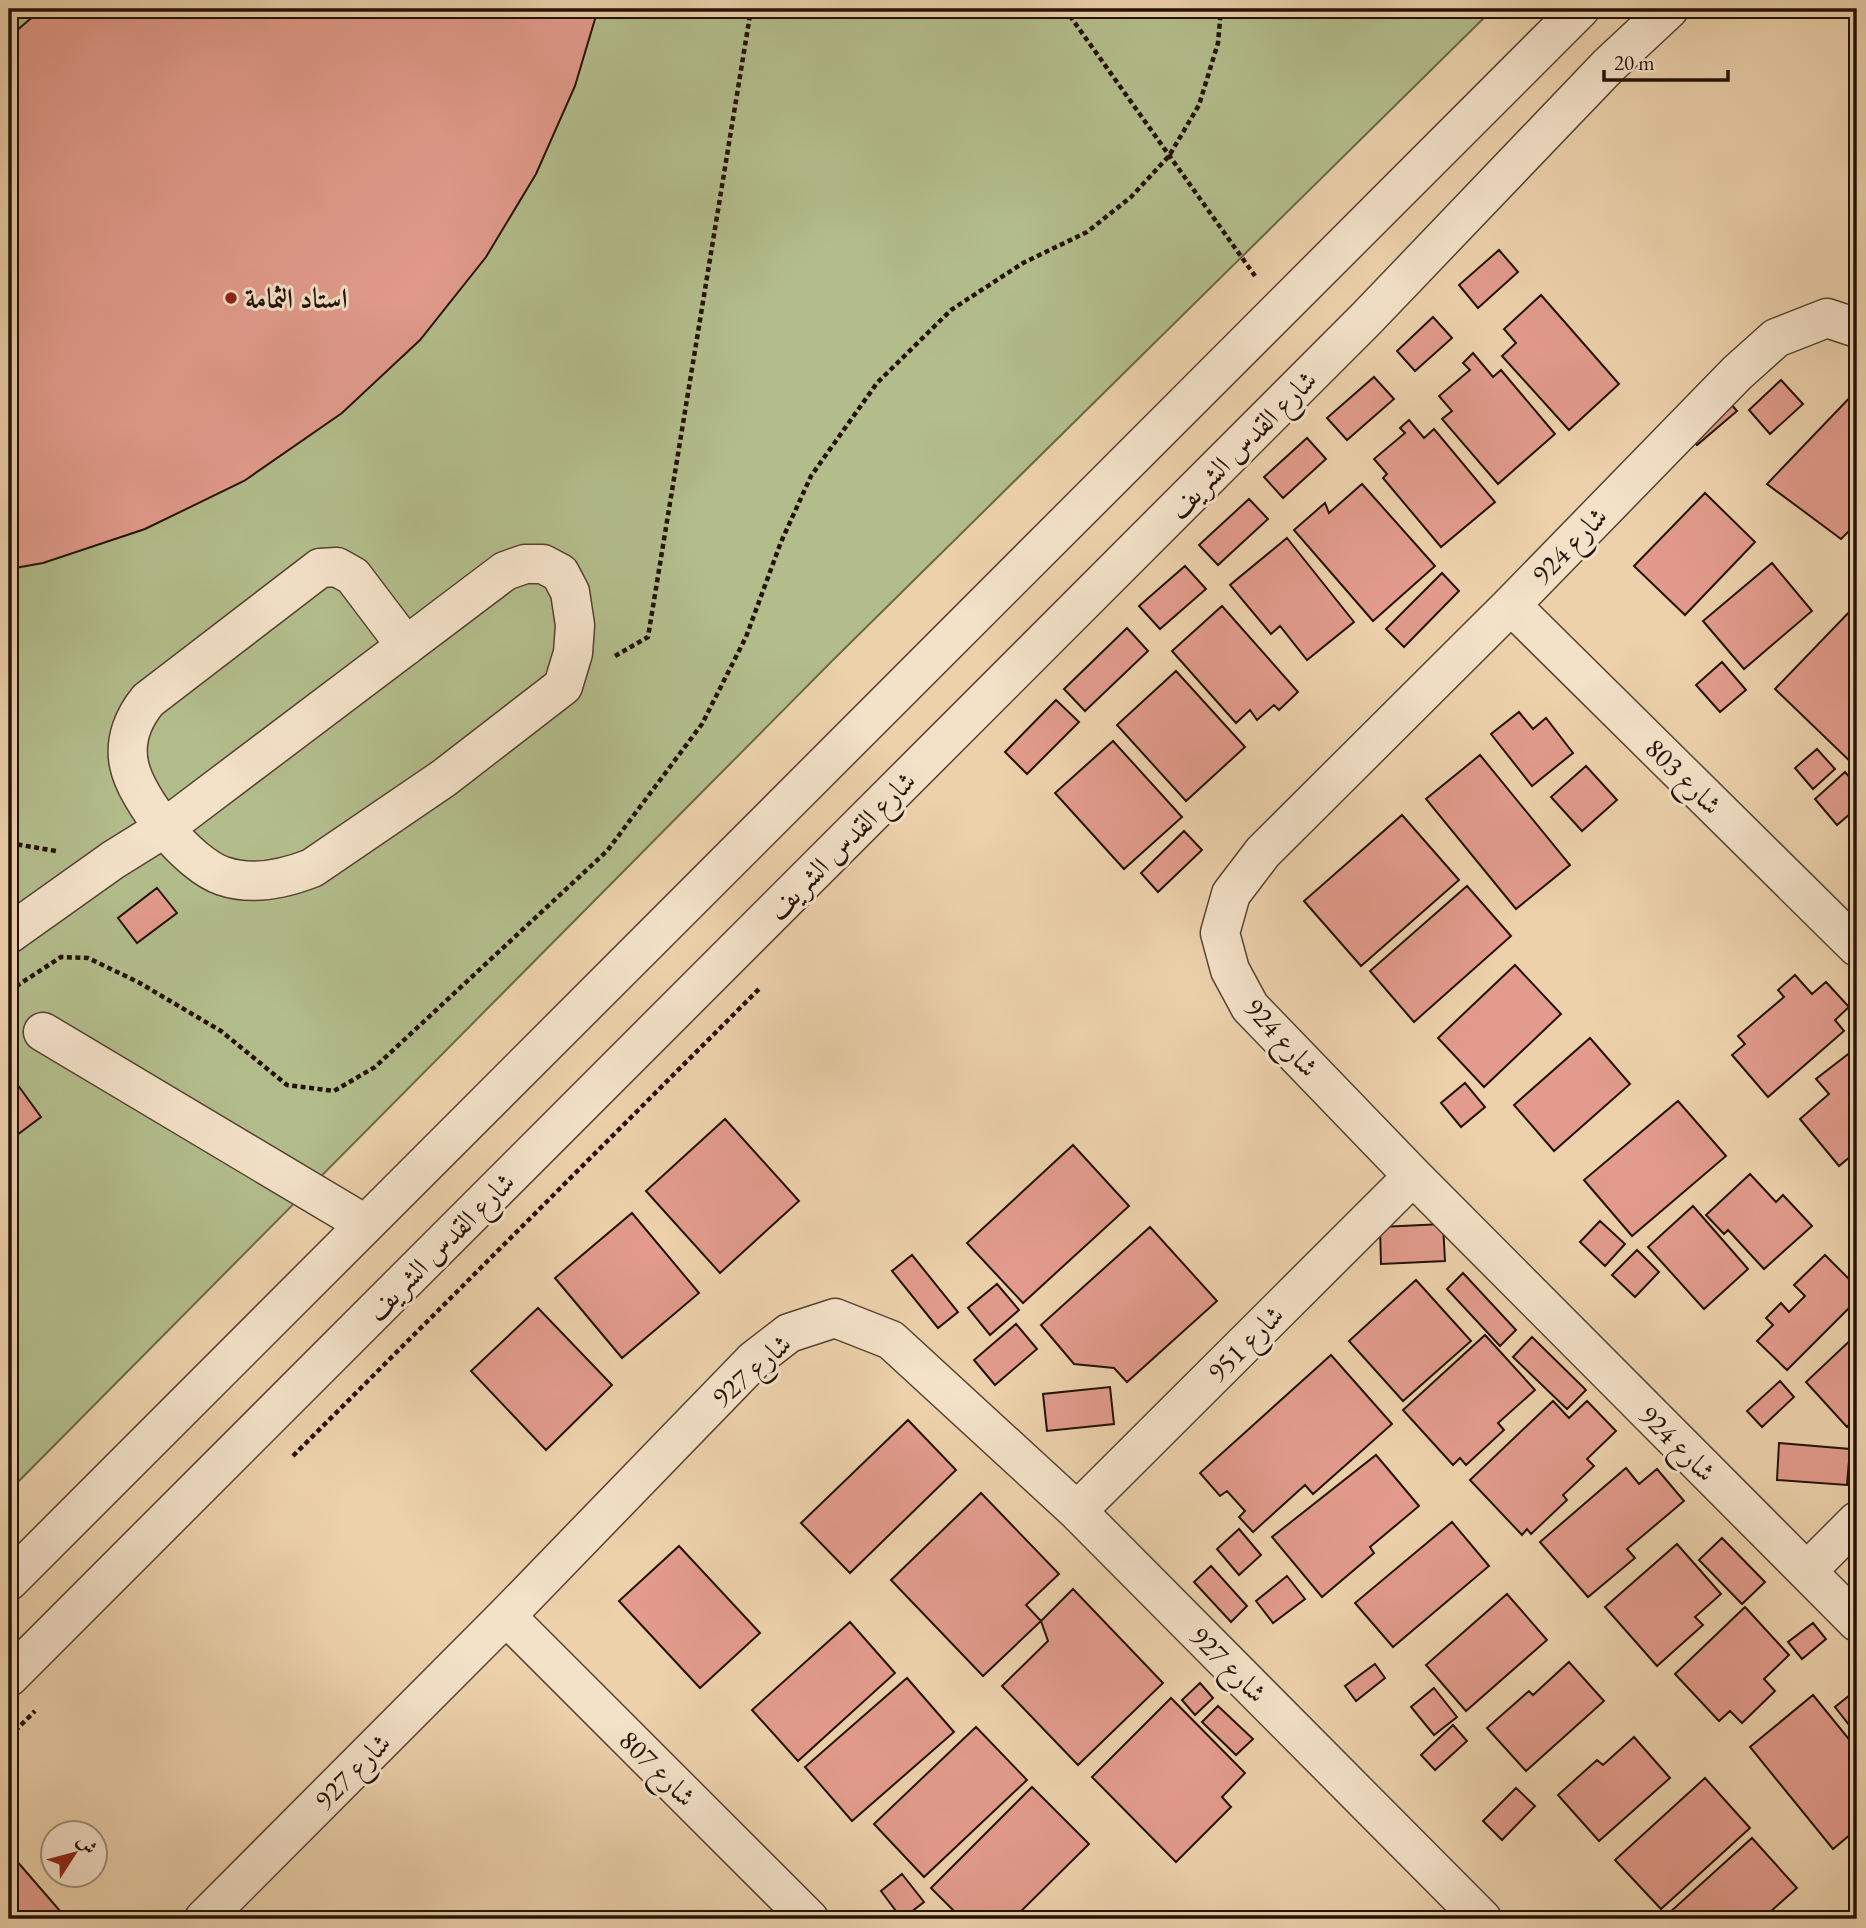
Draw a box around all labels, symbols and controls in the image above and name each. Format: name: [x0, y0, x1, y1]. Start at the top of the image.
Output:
scale bar: [1604, 38, 1728, 82]
text: 20 m: [1614, 49, 1655, 76]
place label: استاد الثمامة: [245, 280, 348, 316]
marker: استاد الثمامة: [223, 290, 239, 306]
street label: شارع القدس الشريف: [1160, 362, 1328, 530]
street label: شارع 924: [1523, 498, 1619, 596]
street label: شارع 803: [1634, 730, 1730, 826]
street label: شارع القدس الشريف: [759, 763, 927, 931]
street label: شارع 924: [1233, 990, 1327, 1088]
street label: شارع القدس الشريف: [358, 1164, 526, 1332]
street label: شارع 951: [1199, 1297, 1295, 1393]
street label: شارع 927: [704, 1325, 802, 1419]
street label: شارع 924: [1628, 1397, 1724, 1493]
street label: شارع 927: [1179, 1618, 1275, 1714]
street label: شارع 807: [608, 1722, 704, 1818]
street label: شارع 927: [306, 1725, 402, 1821]
north arrow: [38, 1820, 108, 1890]
text: ش: [72, 1829, 103, 1859]

